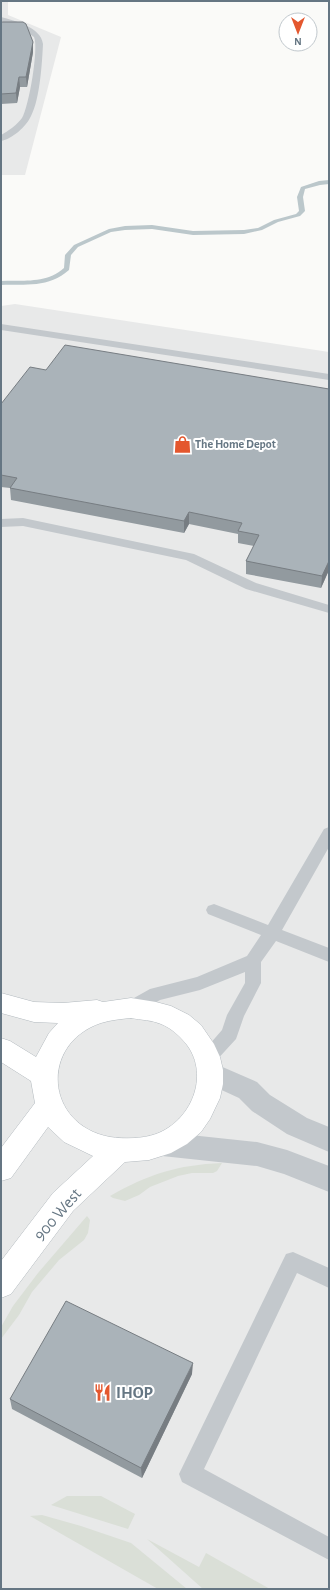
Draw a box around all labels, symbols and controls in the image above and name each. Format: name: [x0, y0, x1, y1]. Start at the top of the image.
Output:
north arrow: [278, 12, 318, 52]
text: N: [294, 36, 302, 47]
shop icon: The Home Depot: [172, 434, 192, 454]
place label: The Home Depot: [195, 438, 276, 450]
street label: 900 West: [30, 1185, 85, 1244]
restaurant icon: IHOP: [93, 1382, 113, 1402]
place label: IHOP: [116, 1384, 154, 1401]

